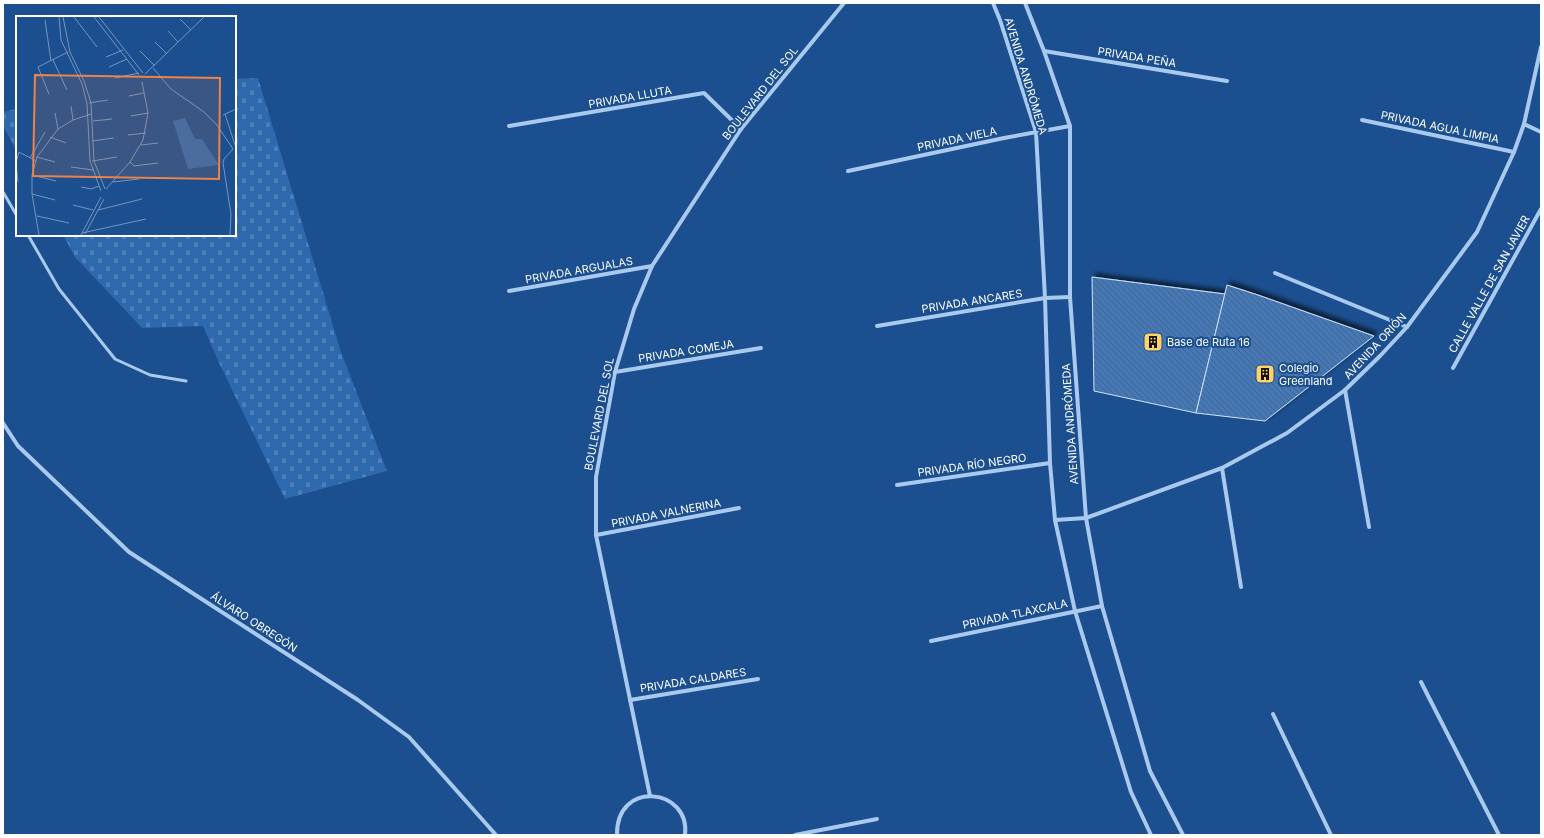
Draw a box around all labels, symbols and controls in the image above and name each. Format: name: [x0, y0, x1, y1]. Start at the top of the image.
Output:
inset map: [16, 16, 236, 236]
street label: AVENIDA ANDRÓMEDA: [1002, 16, 1051, 137]
street label: BOULEVARD DEL SOL: [719, 43, 801, 143]
street label: PRIVADA PEÑA: [1097, 44, 1178, 70]
street label: PRIVADA LLUTA: [587, 83, 673, 111]
street label: PRIVADA AGUA LIMPIA: [1380, 108, 1501, 146]
street label: PRIVADA VIELA: [916, 124, 998, 154]
street label: CALLE VALLE DE SAN JAVIER: [1445, 213, 1533, 355]
street label: PRIVADA ARGUALAS: [524, 254, 634, 286]
street label: PRIVADA ANCARES: [921, 286, 1023, 316]
street label: AVENIDA ORIÓN: [1341, 310, 1409, 382]
building icon: Base de Ruta 16: [1142, 331, 1164, 353]
place label: Base de Ruta 16: [1167, 335, 1250, 349]
street label: PRIVADA COMEJA: [637, 336, 735, 365]
street label: BOULEVARD DEL SOL: [581, 356, 617, 472]
place label: Colegio Greenland: [1279, 361, 1333, 388]
street label: AVENIDA ANDRÓMEDA: [1059, 362, 1081, 485]
building icon: Colegio Greenland: [1254, 363, 1276, 385]
street label: PRIVADA RÍO NEGRO: [917, 450, 1027, 480]
street label: PRIVADA VALNERINA: [610, 495, 722, 530]
street label: ÁLVARO OBREGÓN: [208, 589, 300, 655]
street label: PRIVADA TLAXCALA: [961, 596, 1069, 632]
street label: PRIVADA CALDARES: [639, 665, 747, 695]

